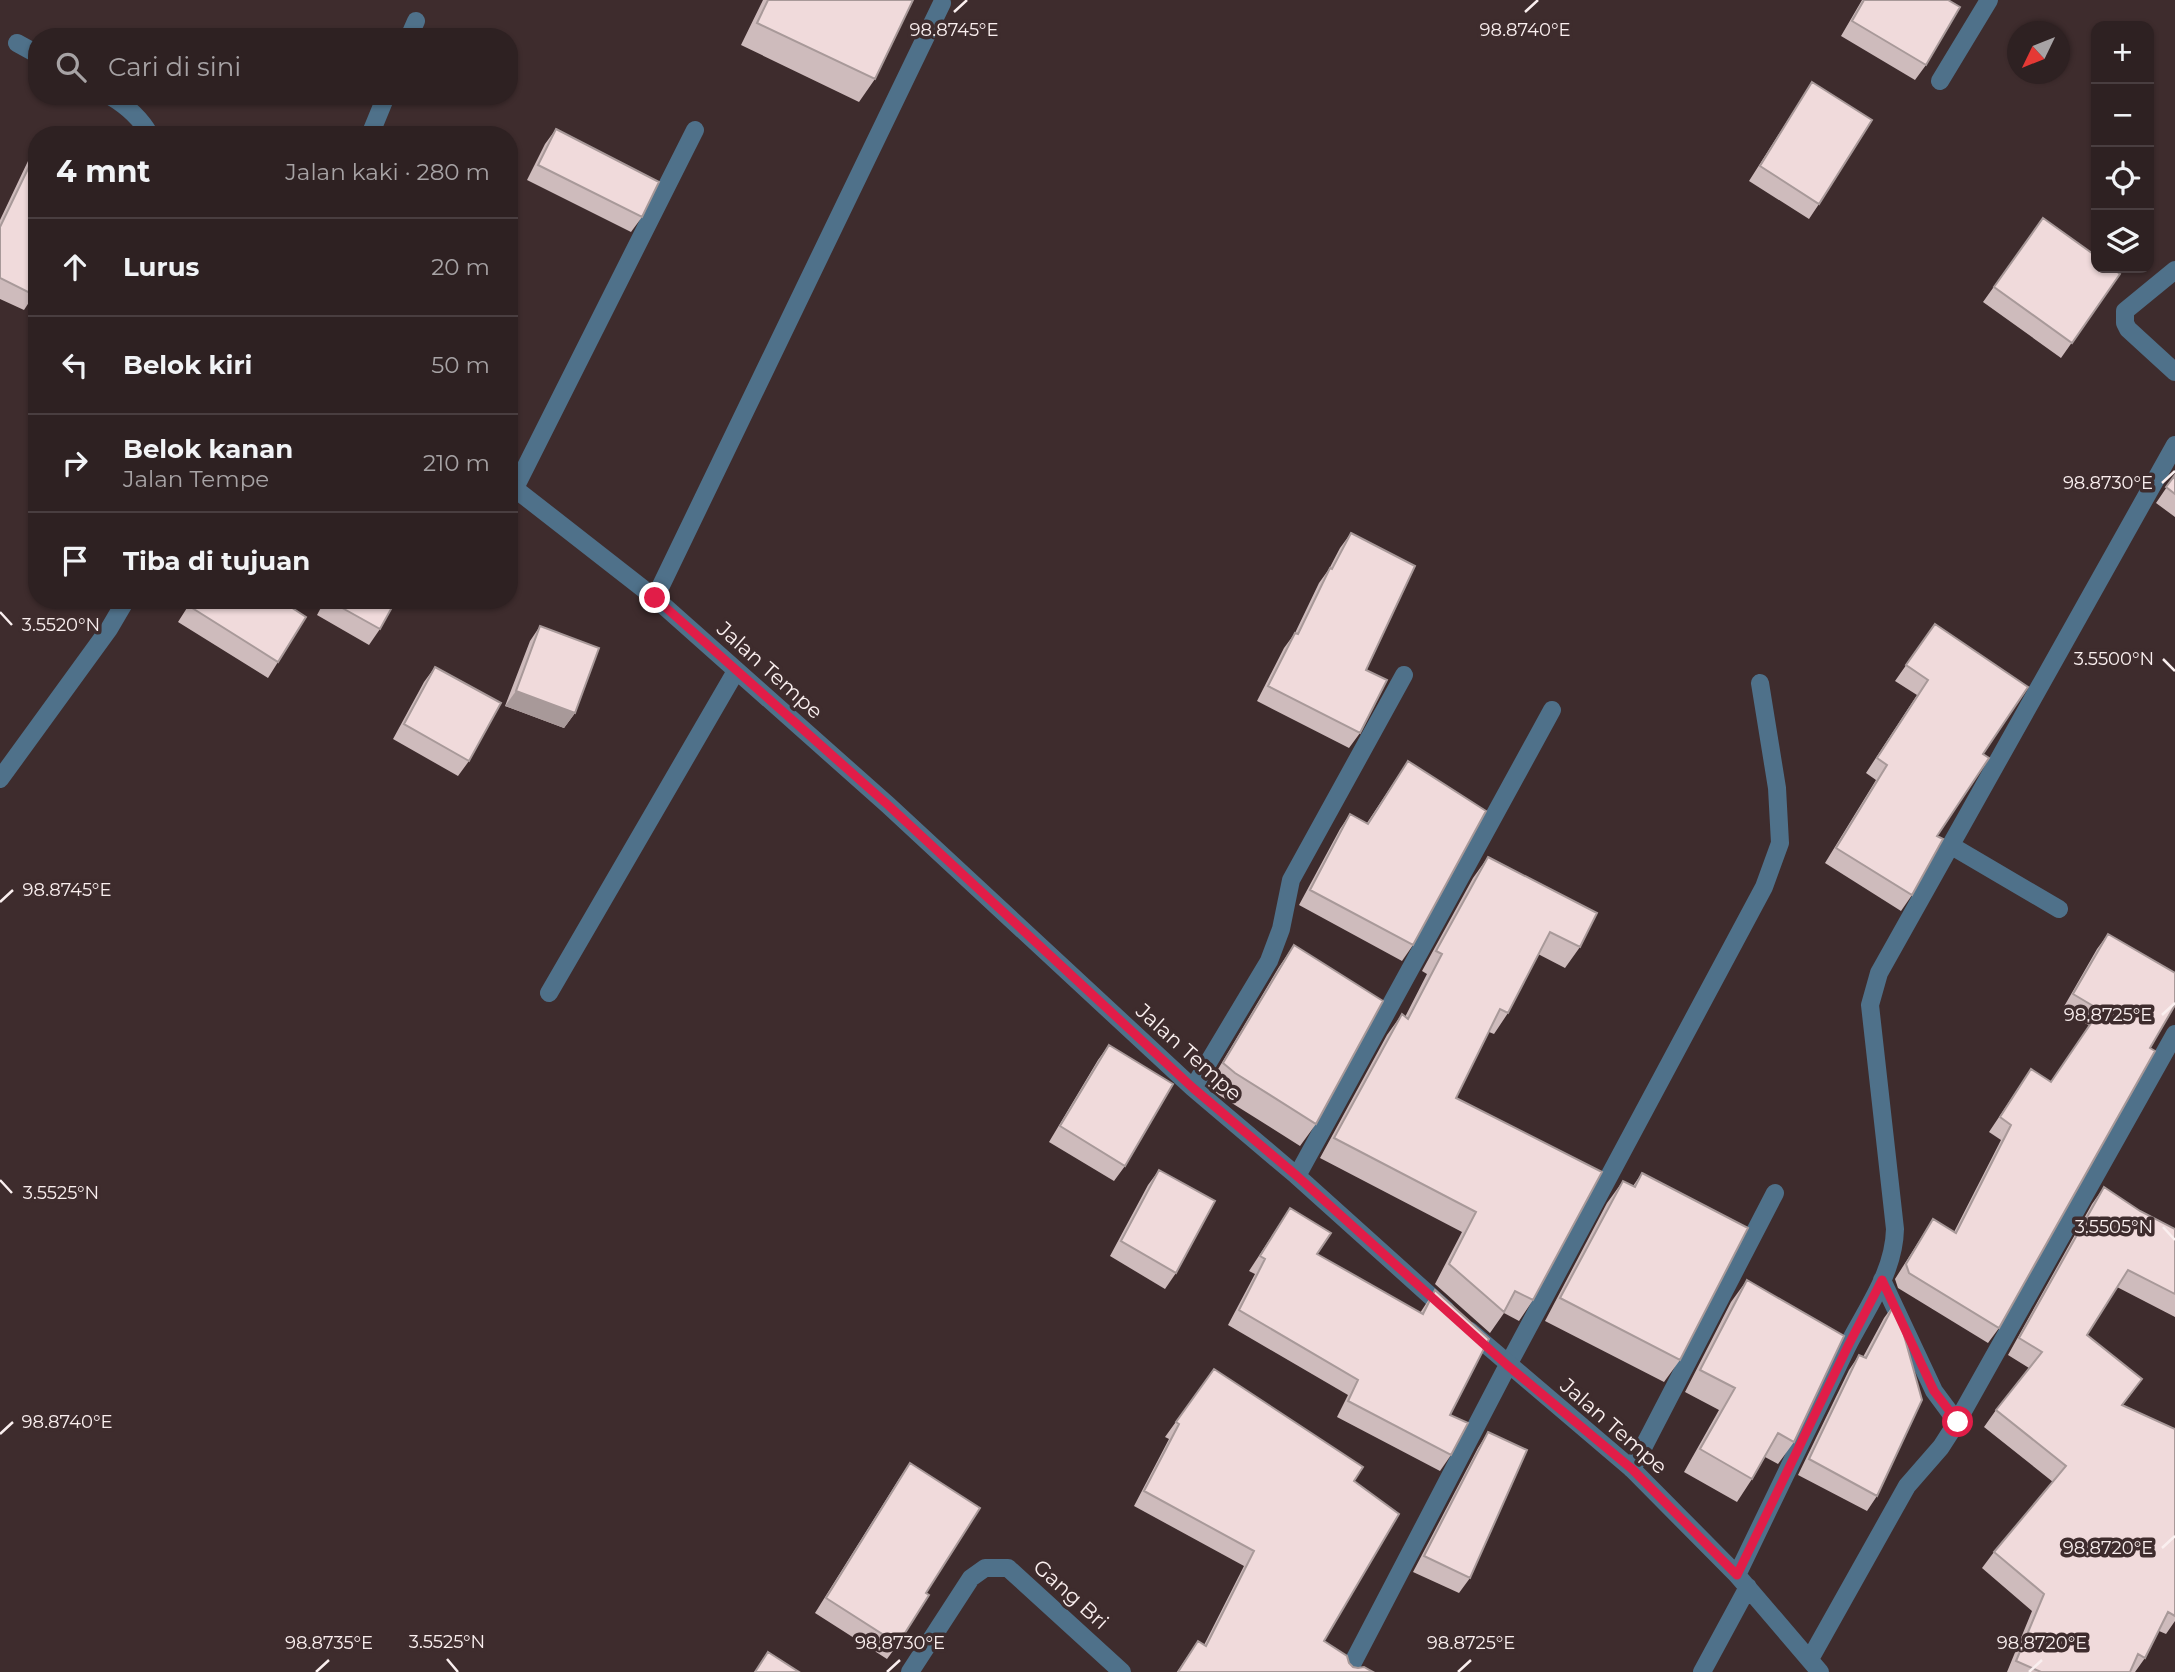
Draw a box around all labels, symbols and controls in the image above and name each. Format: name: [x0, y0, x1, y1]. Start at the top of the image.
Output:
text: 98.8745°E: [910, 19, 998, 41]
text: 98.8740°E: [1480, 19, 1570, 41]
north arrow: [2007, 21, 2070, 84]
map controls: [2091, 21, 2154, 273]
button: +: [2091, 21, 2154, 84]
search box: [28, 28, 518, 105]
icon: search: [52, 48, 90, 86]
text: Cari di sini: [108, 51, 241, 83]
button: −: [2091, 84, 2154, 147]
button: locate: [2091, 147, 2154, 210]
text: 4 mnt: [56, 153, 150, 190]
text: Jalan kaki · 280 m: [285, 158, 490, 186]
button: layers: [2091, 210, 2154, 273]
icon: ahead: [56, 248, 94, 286]
text: Lurus: [123, 251, 199, 283]
text: 20 m: [431, 253, 490, 281]
icon: left: [56, 346, 94, 384]
text: Belok kiri: [123, 349, 252, 381]
text: 50 m: [431, 351, 490, 379]
text: Belok kanan: [123, 433, 293, 465]
icon: right: [56, 444, 94, 482]
text: 210 m: [423, 449, 490, 477]
text: Jalan Tempe: [123, 465, 269, 493]
text: 98.8730°E: [2063, 472, 2153, 494]
icon: arrive: [56, 542, 94, 580]
text: Tiba di tujuan: [123, 545, 310, 577]
route end: [639, 582, 670, 613]
text: 3.5520°N: [22, 614, 100, 636]
street label: Jalan Tempe: [711, 615, 828, 724]
text: 3.5500°N: [2074, 648, 2154, 670]
text: 98.8745°E: [23, 879, 111, 901]
street label: Jalan Tempe: [1130, 997, 1247, 1106]
text: 98.8725°E: [2064, 1004, 2152, 1026]
text: 3.5525°N: [23, 1182, 99, 1204]
text: 3.5505°N: [2075, 1216, 2153, 1238]
street label: Jalan Tempe: [1555, 1372, 1673, 1479]
route start: [1942, 1406, 1973, 1437]
text: 98.8740°E: [22, 1411, 112, 1433]
text: 98.8720°E: [2063, 1537, 2153, 1559]
street label: Gang Bri: [1028, 1554, 1114, 1634]
text: 3.5525°N: [409, 1631, 485, 1653]
text: 98.8735°E: [285, 1632, 373, 1654]
text: 98.8730°E: [855, 1632, 945, 1654]
text: 98.8725°E: [1427, 1632, 1515, 1654]
text: 98.8720°E: [1997, 1632, 2087, 1654]

